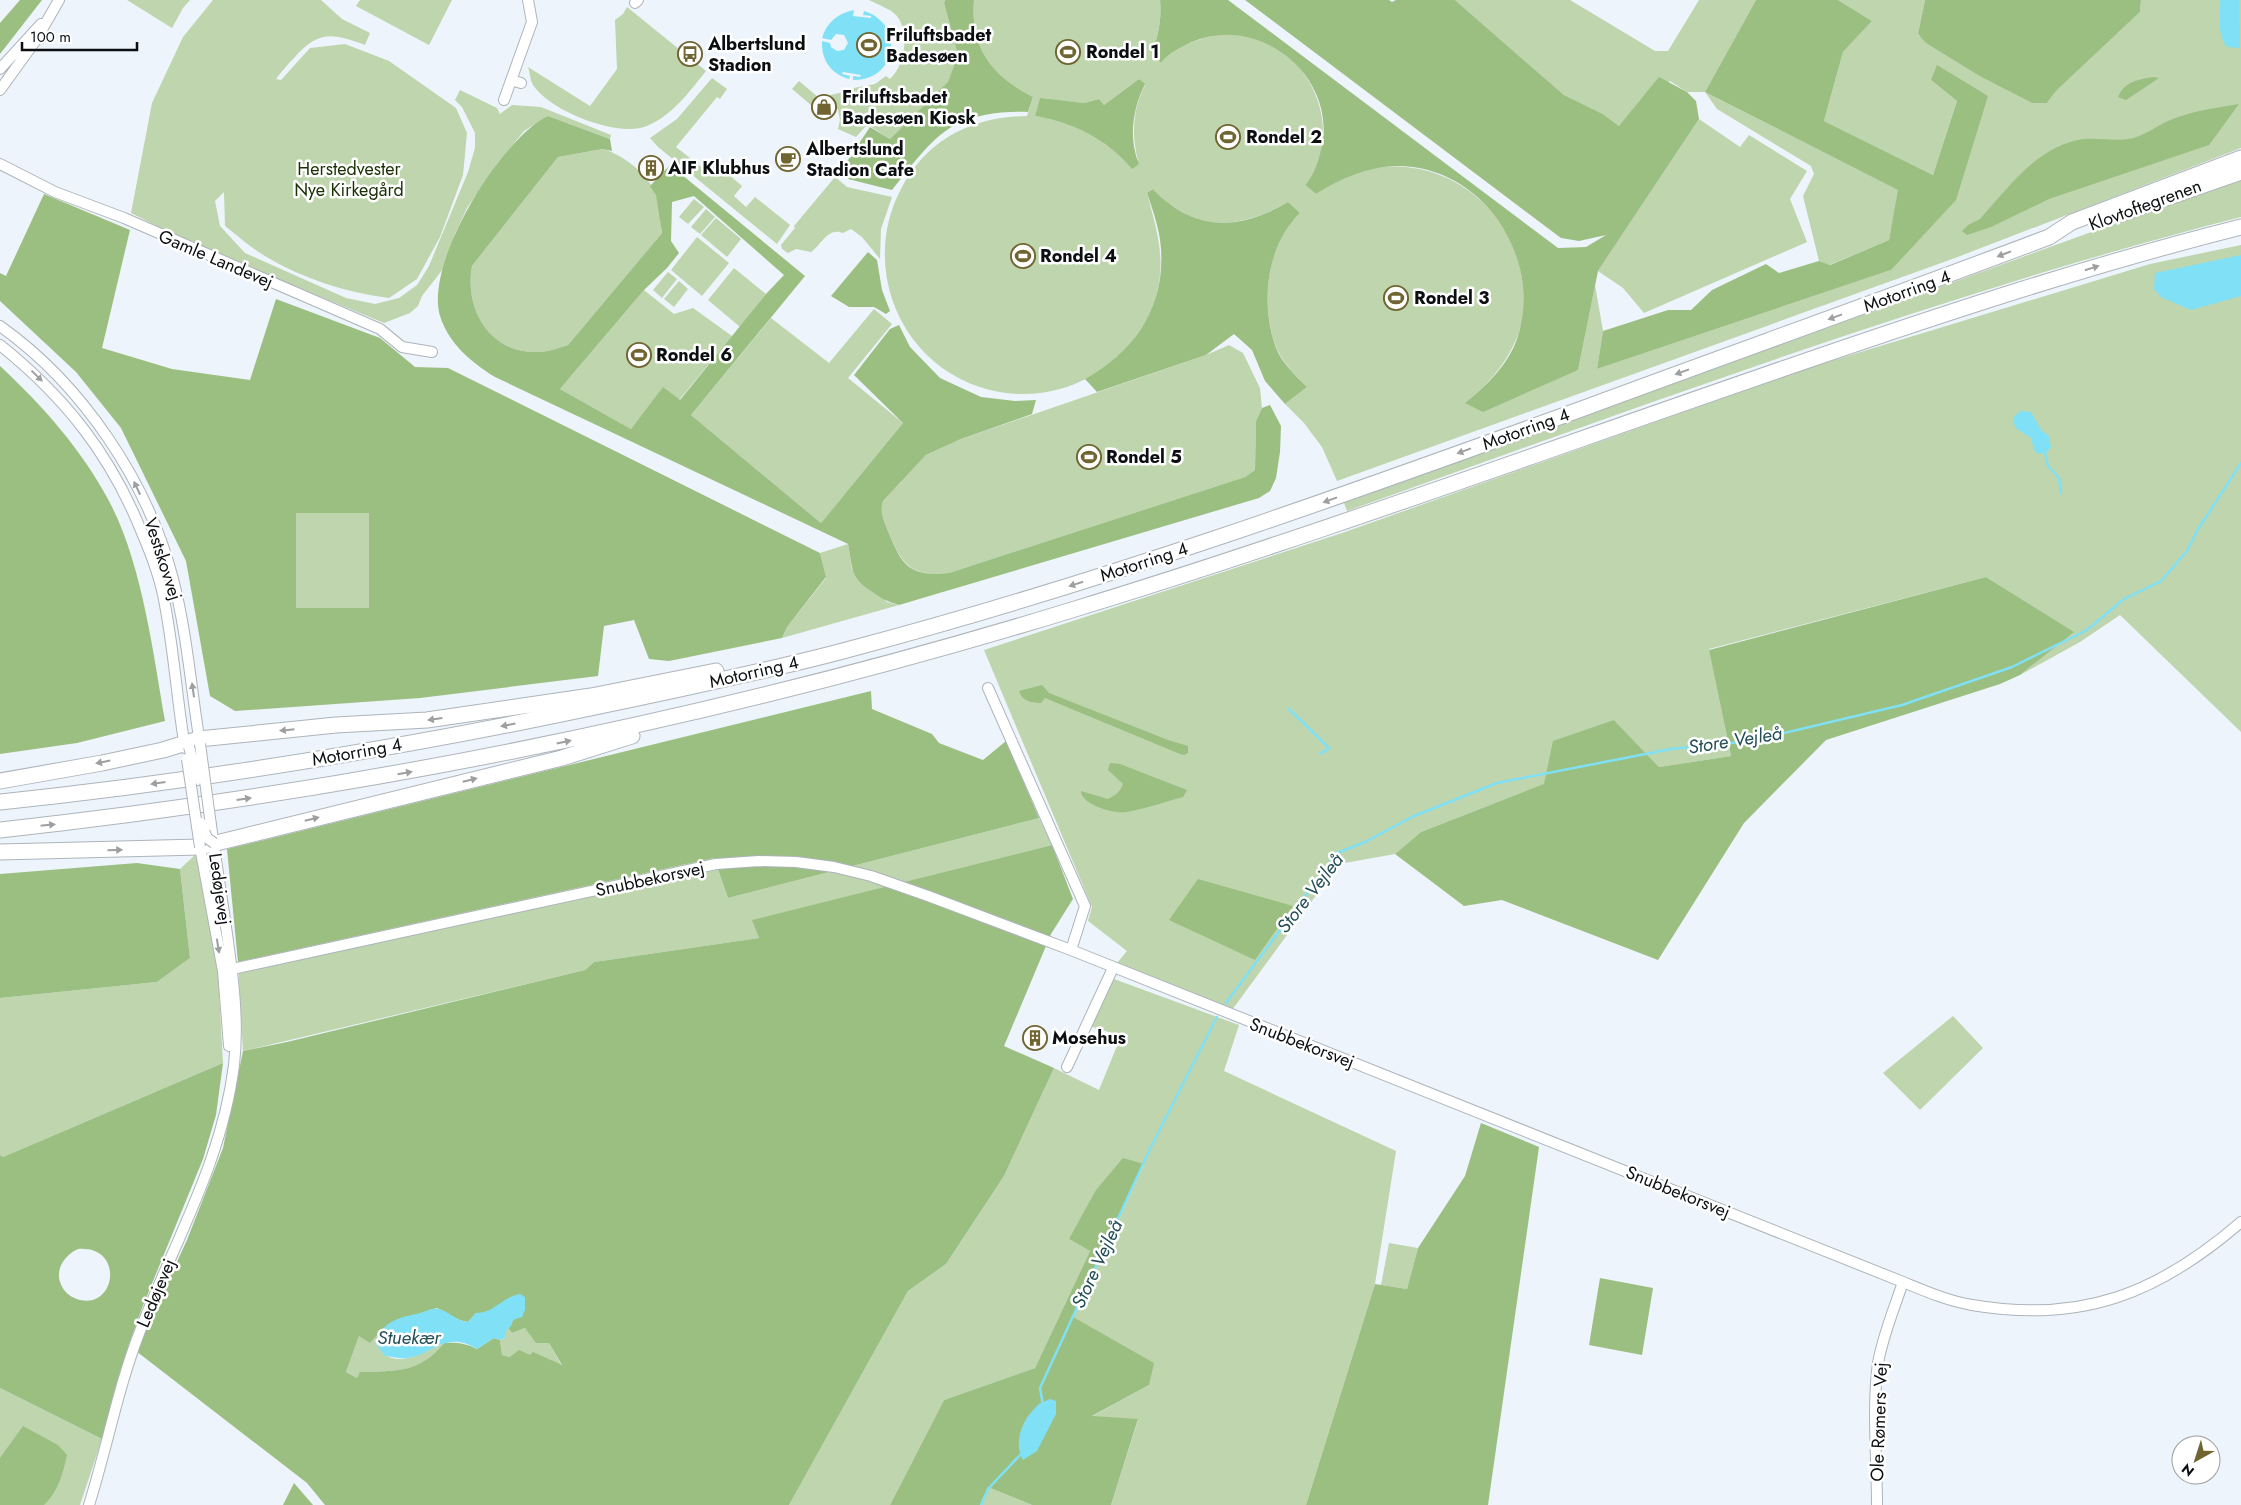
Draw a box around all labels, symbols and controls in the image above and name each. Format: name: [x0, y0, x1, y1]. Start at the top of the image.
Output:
scale bar: [22, 20, 138, 52]
place label: Friluftsbadet Badesøen: [886, 22, 992, 69]
text: 100 m: [30, 26, 71, 48]
place label: Albertslund Stadion: [707, 31, 806, 78]
sports icon: Friluftsbadet Badesøen: [856, 32, 882, 58]
sports icon: Rondel 1: [1055, 39, 1081, 65]
place label: Rondel 1: [1086, 39, 1159, 65]
bus stop icon: Albertslund Stadion: [677, 41, 703, 67]
place label: Friluftsbadet Badesøen Kiosk: [842, 84, 977, 131]
shop icon: Friluftsbadet Badesøen Kiosk: [811, 94, 837, 120]
sports icon: Rondel 2: [1215, 124, 1241, 150]
place label: Rondel 2: [1246, 124, 1322, 150]
place label: Albertslund Stadion Cafe: [805, 136, 914, 183]
cafe icon: Albertslund Stadion Cafe: [775, 146, 801, 172]
building icon: AIF Klubhus: [638, 155, 664, 181]
place label: AIF Klubhus: [667, 155, 770, 181]
park label: Herstedvester Nye Kirkegård: [294, 156, 404, 203]
street label: Klovtoftegrenen: [2085, 173, 2205, 237]
street label: Gamle Landevej: [155, 223, 277, 295]
sports icon: Rondel 4: [1010, 243, 1036, 269]
place label: Rondel 4: [1040, 243, 1117, 269]
one-way arrow: [1996, 250, 2011, 258]
street label: Motorring 4: [1860, 263, 1954, 319]
one-way arrow: [2085, 264, 2100, 272]
sports icon: Rondel 3: [1383, 285, 1409, 311]
place label: Rondel 3: [1414, 285, 1489, 311]
one-way arrow: [1827, 313, 1842, 321]
sports icon: Rondel 6: [626, 342, 652, 368]
place label: Rondel 6: [656, 342, 732, 368]
one-way arrow: [1675, 369, 1690, 376]
one-way arrow: [31, 370, 43, 382]
street label: Motorring 4: [1479, 401, 1573, 457]
sports icon: Rondel 5: [1076, 444, 1102, 470]
place label: Rondel 5: [1106, 444, 1182, 470]
one-way arrow: [1456, 447, 1471, 455]
one-way arrow: [133, 481, 141, 495]
one-way arrow: [1322, 496, 1337, 504]
street label: Vestskovvej: [137, 514, 189, 604]
street label: Motorring 4: [1097, 536, 1191, 588]
one-way arrow: [1068, 581, 1083, 589]
street label: Motorring 4: [707, 649, 801, 695]
one-way arrow: [189, 682, 197, 698]
one-way arrow: [427, 715, 443, 723]
water label: Store Vejleå: [1686, 719, 1784, 761]
one-way arrow: [500, 721, 516, 729]
one-way arrow: [279, 726, 295, 734]
street label: Motorring 4: [310, 731, 404, 773]
one-way arrow: [557, 737, 573, 745]
one-way arrow: [95, 759, 111, 767]
one-way arrow: [397, 768, 413, 776]
one-way arrow: [462, 776, 477, 784]
one-way arrow: [150, 779, 166, 787]
one-way arrow: [237, 794, 253, 802]
one-way arrow: [304, 815, 319, 823]
one-way arrow: [41, 821, 57, 829]
one-way arrow: [107, 846, 123, 854]
water label: Store Vejleå: [1270, 847, 1350, 939]
street label: Ledøjevej: [202, 851, 238, 927]
street label: Snubbekorsvej: [593, 855, 707, 903]
one-way arrow: [215, 938, 223, 954]
street label: Snubbekorsvej: [1246, 1011, 1358, 1075]
building icon: Mosehus: [1022, 1025, 1048, 1051]
place label: Mosehus: [1052, 1025, 1126, 1051]
street label: Snubbekorsvej: [1622, 1159, 1734, 1225]
water label: Store Vejleå: [1065, 1215, 1129, 1313]
street label: Ledøjevej: [130, 1255, 182, 1331]
water label: Stuekær: [377, 1324, 442, 1351]
street label: Ole Rømers Vej: [1864, 1362, 1894, 1482]
north arrow: [2171, 1435, 2221, 1485]
text: N: [2177, 1459, 2198, 1481]

